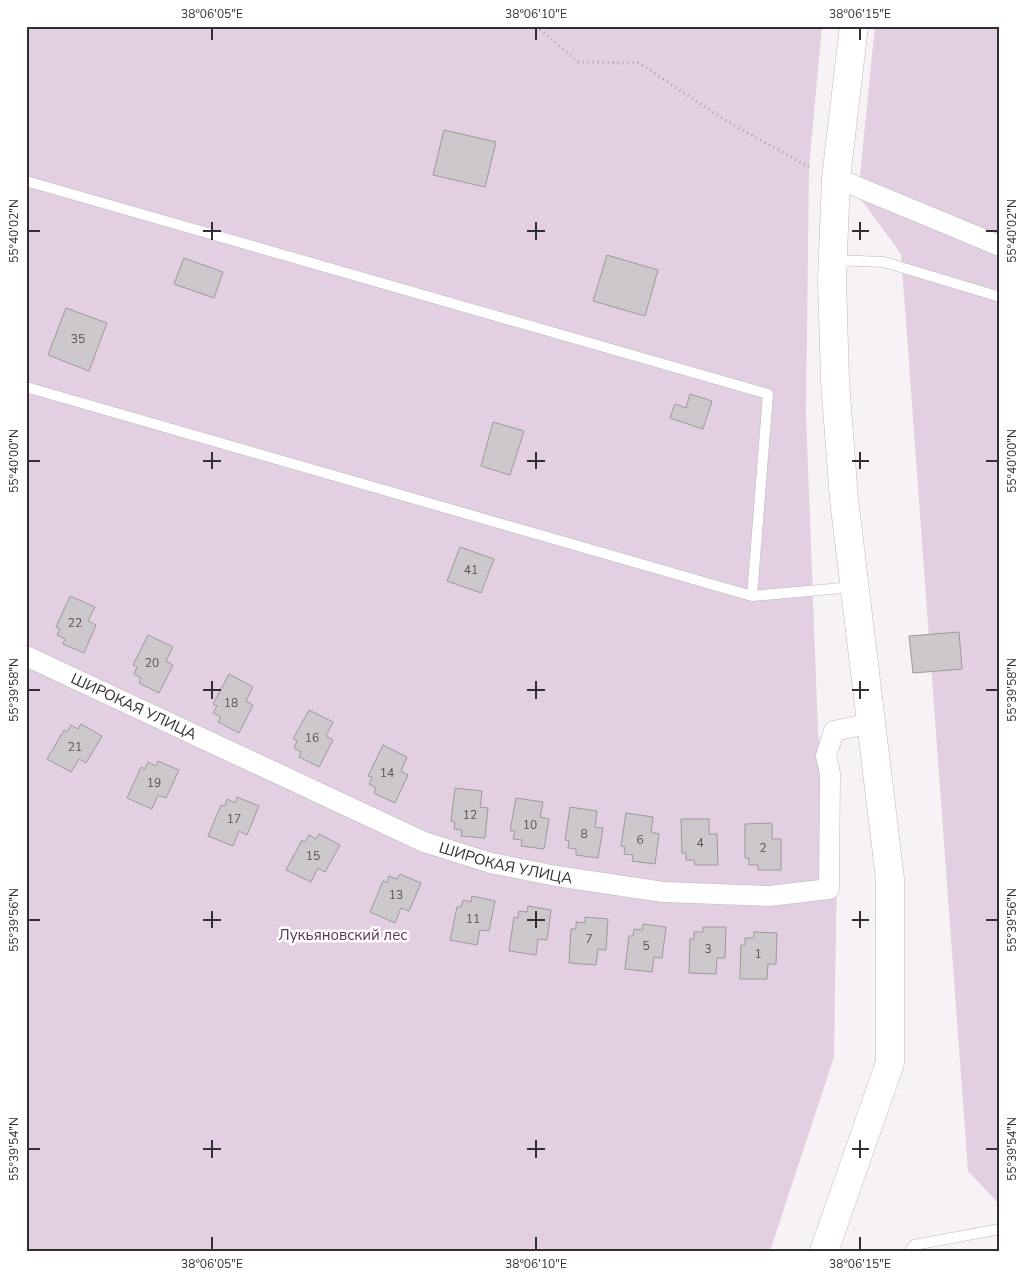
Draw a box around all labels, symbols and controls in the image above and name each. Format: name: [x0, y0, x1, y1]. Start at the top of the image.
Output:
text: 38°06'05"E: [181, 6, 243, 22]
text: 38°06'10"E: [505, 6, 567, 22]
text: 38°06'15"E: [829, 6, 891, 22]
text: 55°40'02"N: [6, 199, 22, 263]
text: 55°40'02"N: [1004, 199, 1020, 263]
house number: 35: [71, 331, 85, 347]
text: 55°40'00"N: [6, 429, 22, 493]
text: 55°40'00"N: [1004, 429, 1020, 493]
house number: 41: [464, 562, 478, 578]
house number: 22: [68, 615, 82, 631]
house number: 20: [145, 655, 159, 671]
text: 55°39'58"N: [6, 658, 22, 722]
text: 55°39'58"N: [1004, 658, 1020, 722]
street label: ШИРОКАЯ УЛИЦА: [68, 668, 200, 744]
house number: 18: [224, 695, 238, 711]
house number: 16: [305, 730, 319, 746]
house number: 21: [68, 739, 82, 755]
house number: 14: [380, 765, 394, 781]
house number: 19: [147, 775, 161, 791]
house number: 12: [463, 807, 477, 823]
house number: 17: [227, 811, 241, 827]
house number: 10: [523, 817, 537, 833]
house number: 8: [580, 826, 588, 842]
house number: 6: [636, 832, 644, 848]
house number: 4: [696, 835, 704, 851]
street label: ШИРОКАЯ УЛИЦА: [437, 837, 574, 888]
house number: 2: [759, 840, 767, 856]
house number: 15: [306, 848, 320, 864]
house number: 13: [389, 887, 403, 903]
text: 55°39'56"N: [6, 888, 22, 952]
text: 55°39'56"N: [1004, 888, 1020, 952]
house number: 11: [466, 911, 480, 927]
park label: Лукьяновский лес: [279, 925, 407, 945]
house number: 7: [585, 931, 593, 947]
house number: 5: [642, 938, 650, 954]
house number: 3: [704, 941, 712, 957]
house number: 1: [754, 946, 762, 962]
text: 55°39'54"N: [6, 1117, 22, 1181]
text: 55°39'54"N: [1004, 1117, 1020, 1181]
text: 38°06'05"E: [181, 1256, 243, 1272]
text: 38°06'10"E: [505, 1256, 567, 1272]
text: 38°06'15"E: [829, 1256, 891, 1272]

